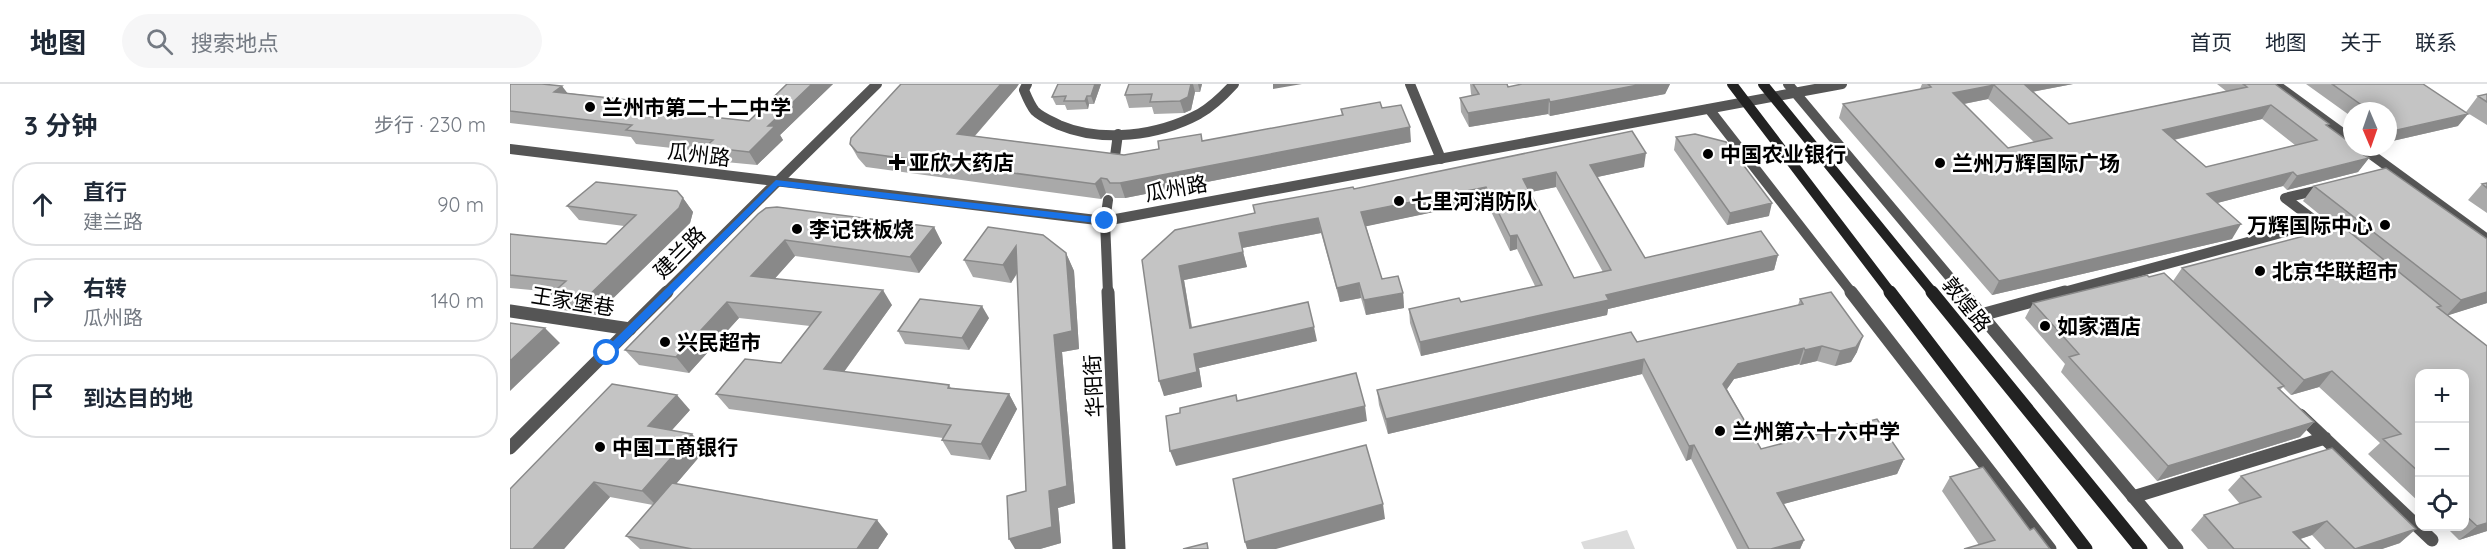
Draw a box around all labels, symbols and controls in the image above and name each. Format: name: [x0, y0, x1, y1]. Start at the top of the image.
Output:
search box: [122, 14, 542, 68]
text: 地图: [30, 25, 86, 60]
icon: search: [143, 25, 176, 58]
text: 搜索地点: [191, 29, 279, 57]
text: 首页: [2190, 29, 2232, 55]
text: 地图: [2265, 29, 2307, 55]
text: 关于: [2340, 29, 2382, 55]
text: 联系: [2415, 29, 2457, 55]
place label: 兰州市第二十二中学: [602, 94, 791, 120]
marker: 兰州市第二十二中学: [583, 100, 597, 114]
north arrow: [2343, 102, 2397, 156]
text: 3 分钟: [24, 109, 97, 142]
text: 步行 · 230 m: [374, 112, 486, 137]
street label: 瓜州路: [666, 137, 732, 171]
place label: 中国农业银行: [1720, 141, 1846, 167]
marker: 中国农业银行: [1701, 147, 1715, 161]
place label: 亚欣大药店: [909, 149, 1014, 175]
place label: 兰州万辉国际广场: [1952, 150, 2120, 176]
marker: 亚欣大药店: [890, 155, 904, 169]
marker: 兰州万辉国际广场: [1933, 156, 1947, 170]
street label: 瓜州路: [1143, 170, 1209, 206]
text: 直行: [83, 178, 127, 206]
icon: ahead: [26, 188, 59, 221]
place label: 七里河消防队: [1411, 188, 1537, 214]
text: 90 m: [437, 192, 484, 217]
marker: 七里河消防队: [1392, 194, 1406, 208]
route end: [1091, 207, 1117, 233]
text: 建兰路: [83, 209, 143, 234]
place label: 万辉国际中心: [2247, 212, 2373, 238]
place label: 李记铁板烧: [809, 216, 914, 242]
marker: 万辉国际中心: [2378, 218, 2392, 232]
street label: 建兰路: [648, 221, 710, 283]
marker: 李记铁板烧: [790, 222, 804, 236]
place label: 北京华联超市: [2272, 258, 2398, 284]
marker: 北京华联超市: [2253, 264, 2267, 278]
street label: 敦煌路: [1937, 271, 1997, 337]
text: 右转: [83, 274, 127, 302]
street label: 王家堡巷: [529, 282, 617, 320]
icon: right: [26, 284, 59, 317]
text: 140 m: [431, 288, 484, 313]
text: 瓜州路: [83, 305, 143, 330]
place label: 如家酒店: [2057, 313, 2141, 339]
marker: 如家酒店: [2038, 319, 2052, 333]
place label: 兴民超市: [677, 329, 761, 355]
marker: 兴民超市: [658, 335, 672, 349]
route start: [593, 339, 619, 365]
street label: 华阳街: [1078, 354, 1108, 418]
map controls: [2415, 369, 2469, 531]
button: +: [2415, 369, 2469, 423]
icon: arrive: [26, 380, 59, 413]
text: 到达目的地: [83, 384, 193, 412]
place label: 兰州第六十六中学: [1732, 418, 1900, 444]
button: −: [2415, 423, 2469, 477]
marker: 兰州第六十六中学: [1713, 424, 1727, 438]
place label: 中国工商银行: [612, 434, 738, 460]
marker: 中国工商银行: [593, 440, 607, 454]
button: locate: [2415, 477, 2469, 531]

